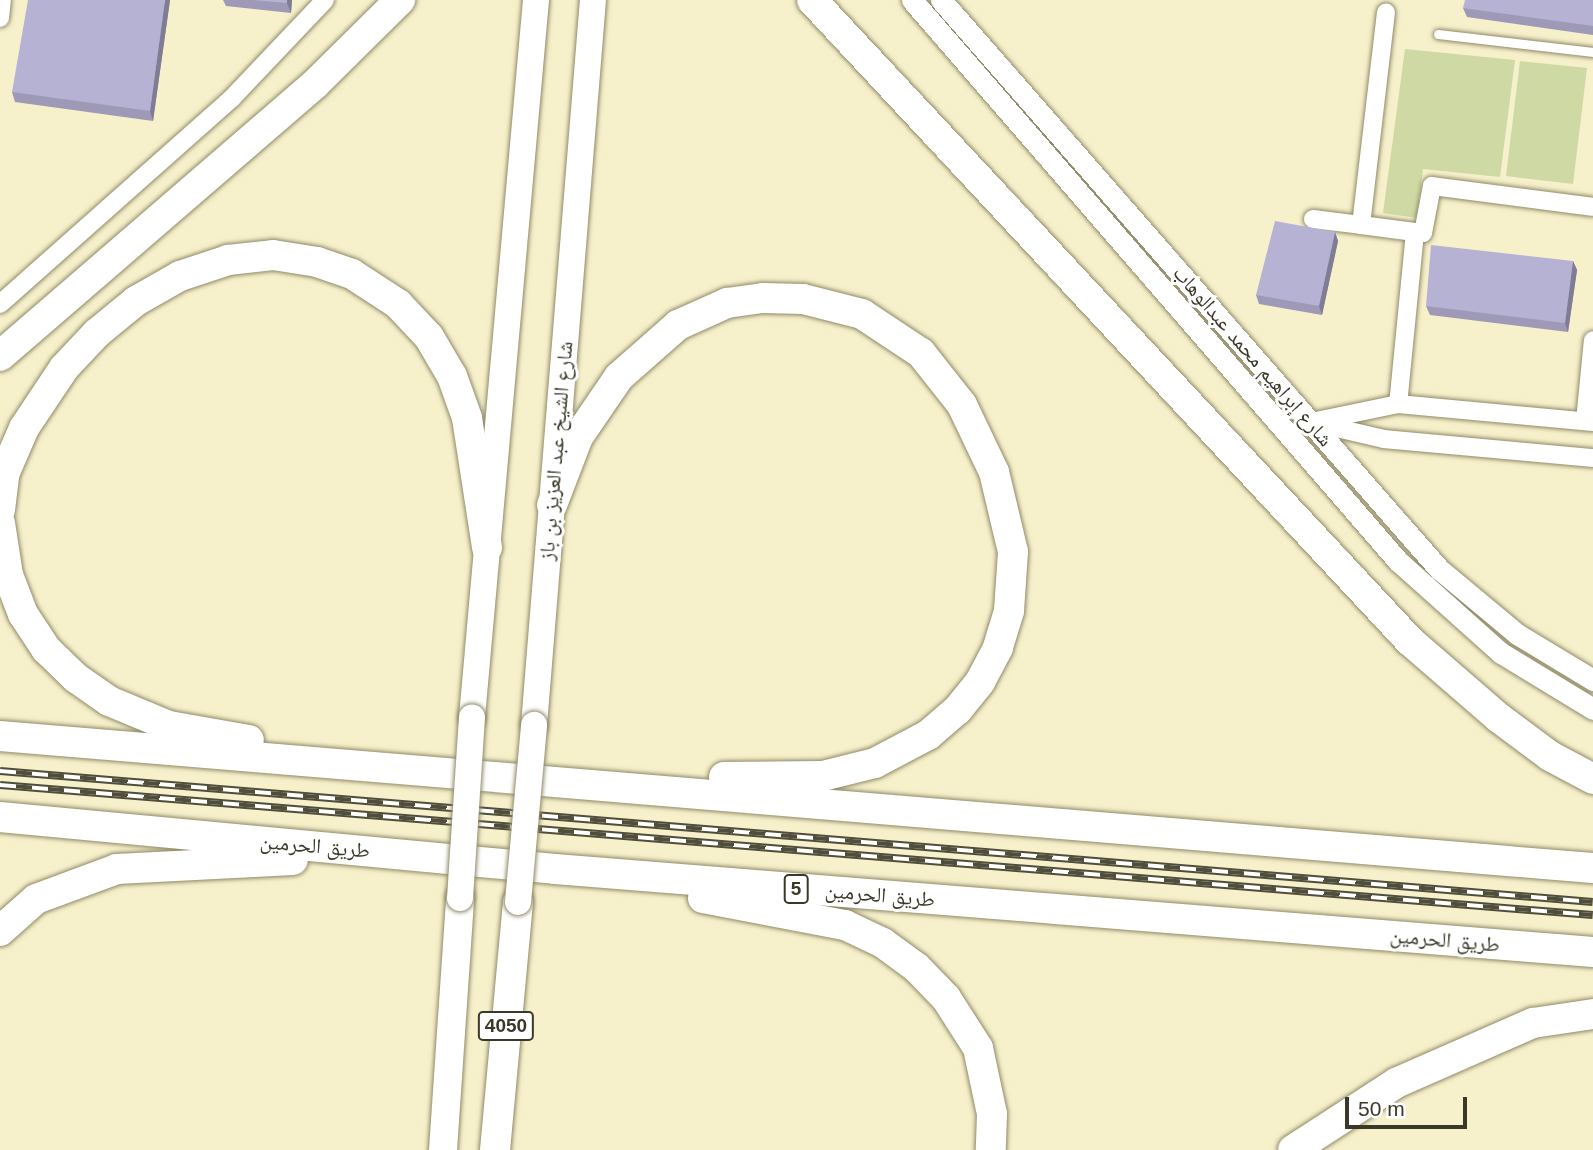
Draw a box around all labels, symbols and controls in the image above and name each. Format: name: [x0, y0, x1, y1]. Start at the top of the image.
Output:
street label: شارع إبراهيم محمد عبدالوهاب: [1168, 260, 1338, 452]
street label: شارع الشيخ عبد العزيز بن باز: [534, 340, 578, 562]
street label: طريق الحرمين: [259, 829, 371, 863]
road number: 5: [782, 874, 810, 904]
street label: طريق الحرمين: [824, 878, 936, 912]
street label: طريق الحرمين: [1389, 923, 1501, 957]
road number: 4050: [476, 1010, 536, 1042]
scale bar: [1348, 1084, 1470, 1128]
text: 50 m: [1358, 1097, 1405, 1120]

